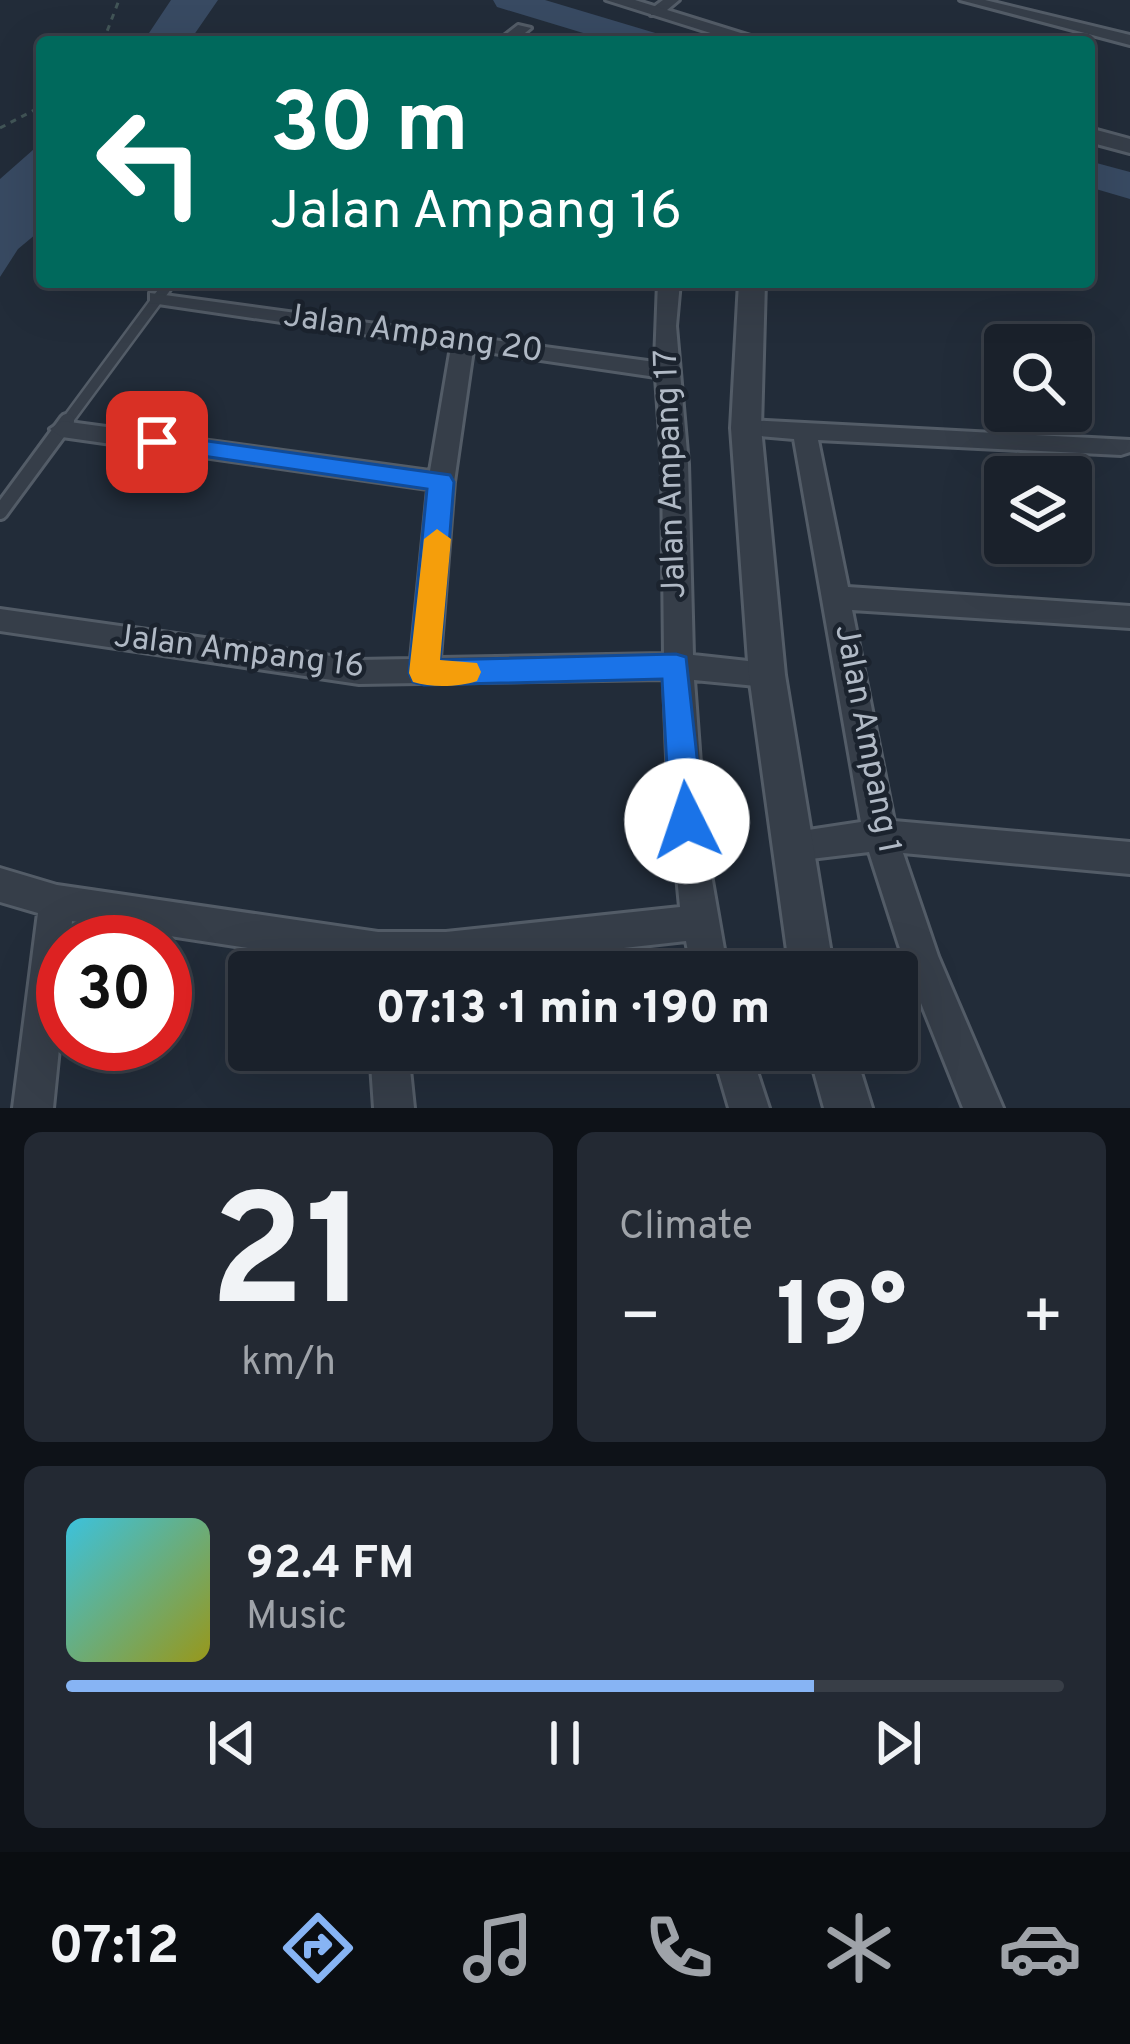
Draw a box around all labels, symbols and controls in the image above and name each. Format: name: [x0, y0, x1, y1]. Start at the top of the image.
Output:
text: 30 m: [270, 75, 469, 181]
icon: left: [72, 84, 228, 240]
text: Jalan Ampang 16: [270, 179, 682, 248]
street label: Jalan Ampang 20: [281, 296, 545, 374]
map controls: [984, 324, 1092, 564]
button: search: [984, 324, 1092, 432]
street label: Jalan Ampang 17: [647, 349, 697, 599]
pin: [106, 391, 208, 493]
icon: arrive: [124, 409, 190, 475]
button: layers: [984, 456, 1092, 564]
street label: Jalan Ampang 16: [111, 617, 367, 689]
street label: Jalan Ampang 1: [823, 621, 909, 857]
position arrow: [624, 758, 750, 884]
speed limit sign: 30: [36, 915, 192, 1071]
text: 07:13 · 1 min · 190 m: [376, 982, 770, 1039]
text: 21: [210, 1163, 367, 1361]
text: Climate: [619, 1204, 753, 1253]
text: 19°: [776, 1264, 907, 1377]
text: −: [619, 1279, 662, 1362]
text: +: [1021, 1279, 1064, 1362]
text: km/h: [241, 1340, 336, 1389]
text: 92.4 FM: [246, 1537, 415, 1594]
text: Music: [246, 1594, 347, 1643]
icon: previous: [199, 1710, 265, 1776]
icon: pause: [532, 1710, 598, 1776]
icon: next: [865, 1710, 931, 1776]
icon: directions: [276, 1906, 360, 1990]
icon: music: [456, 1906, 540, 1990]
icon: phone: [637, 1906, 721, 1990]
icon: climate: [817, 1906, 901, 1990]
icon: car: [998, 1906, 1082, 1990]
text: 07:12: [48, 1914, 180, 1983]

